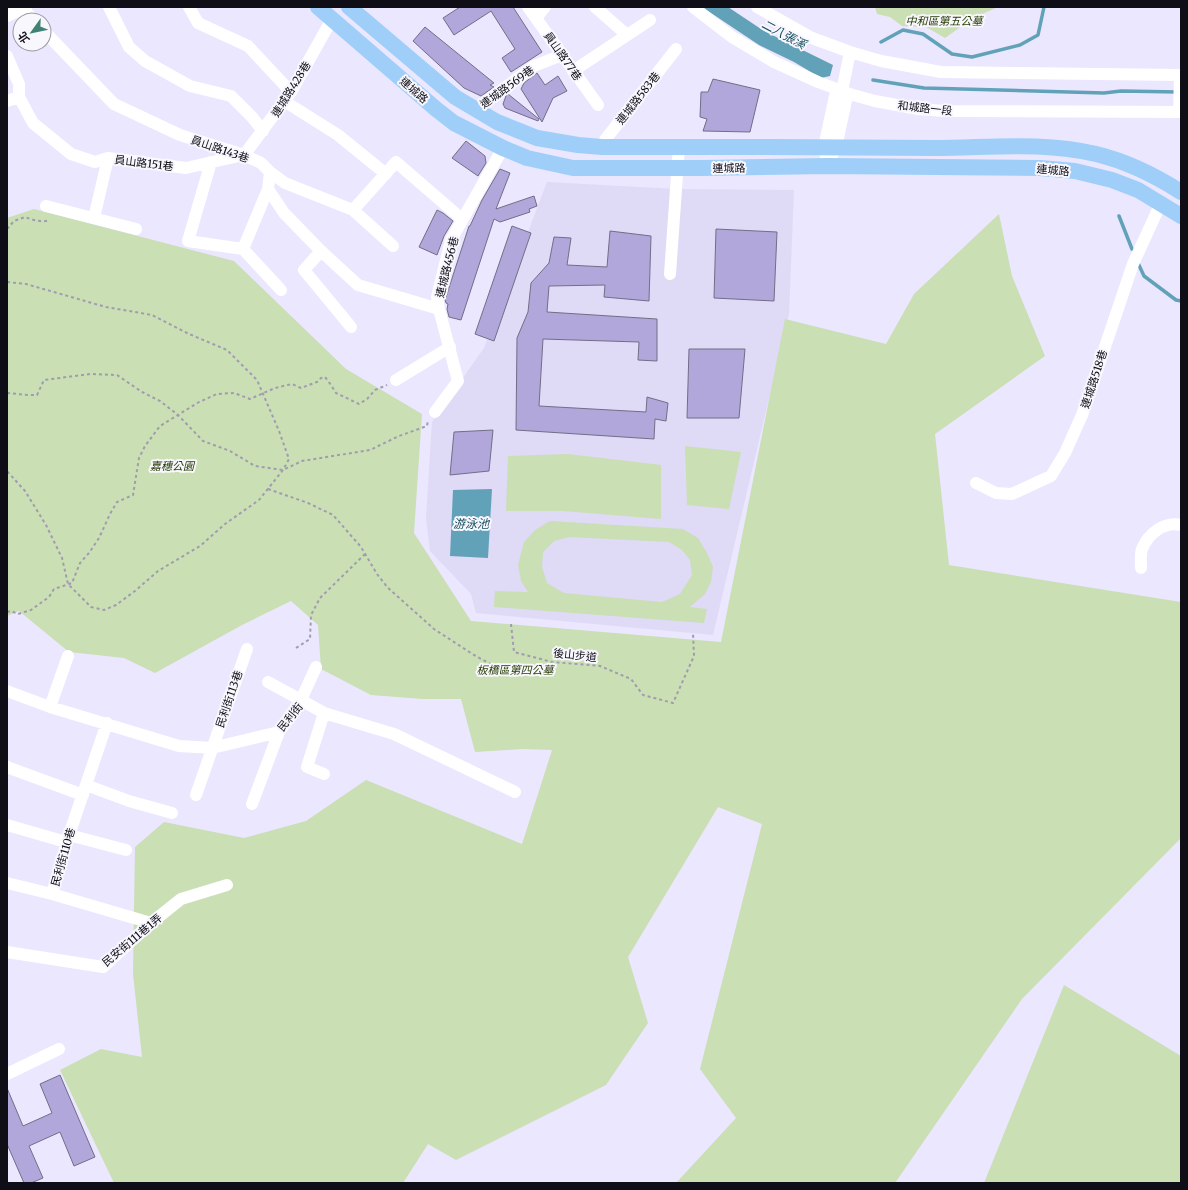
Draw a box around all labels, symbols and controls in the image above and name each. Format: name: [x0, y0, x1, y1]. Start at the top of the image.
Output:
north arrow: [12, 12, 52, 52]
park label: 中和區第五公墓: [906, 14, 984, 28]
water label: 二八張溪: [759, 16, 810, 53]
text: 北: [15, 29, 32, 46]
street label: 員山路77巷: [541, 29, 585, 83]
street label: 連城路428巷: [268, 59, 314, 119]
street label: 連城路569巷: [477, 63, 537, 111]
street label: 連城路583巷: [613, 69, 663, 127]
street label: 連城路: [397, 74, 431, 106]
street label: 和城路一段: [897, 98, 953, 118]
street label: 員山路143巷: [189, 133, 251, 165]
street label: 員山路151巷: [114, 152, 174, 174]
street label: 連城路: [712, 161, 746, 175]
street label: 連城路: [1036, 162, 1070, 178]
street label: 連城路456巷: [433, 235, 461, 299]
street label: 連城路518巷: [1078, 348, 1110, 410]
park label: 嘉穗公園: [150, 459, 196, 473]
water label: 游泳池: [453, 516, 491, 531]
street label: 後山步道: [552, 646, 598, 664]
park label: 板橋區第四公墓: [477, 663, 555, 677]
street label: 民利街113巷: [213, 669, 245, 729]
street label: 民利街: [274, 700, 306, 734]
street label: 民利街110巷: [48, 826, 78, 888]
street label: 民安街111巷1弄: [99, 911, 165, 969]

